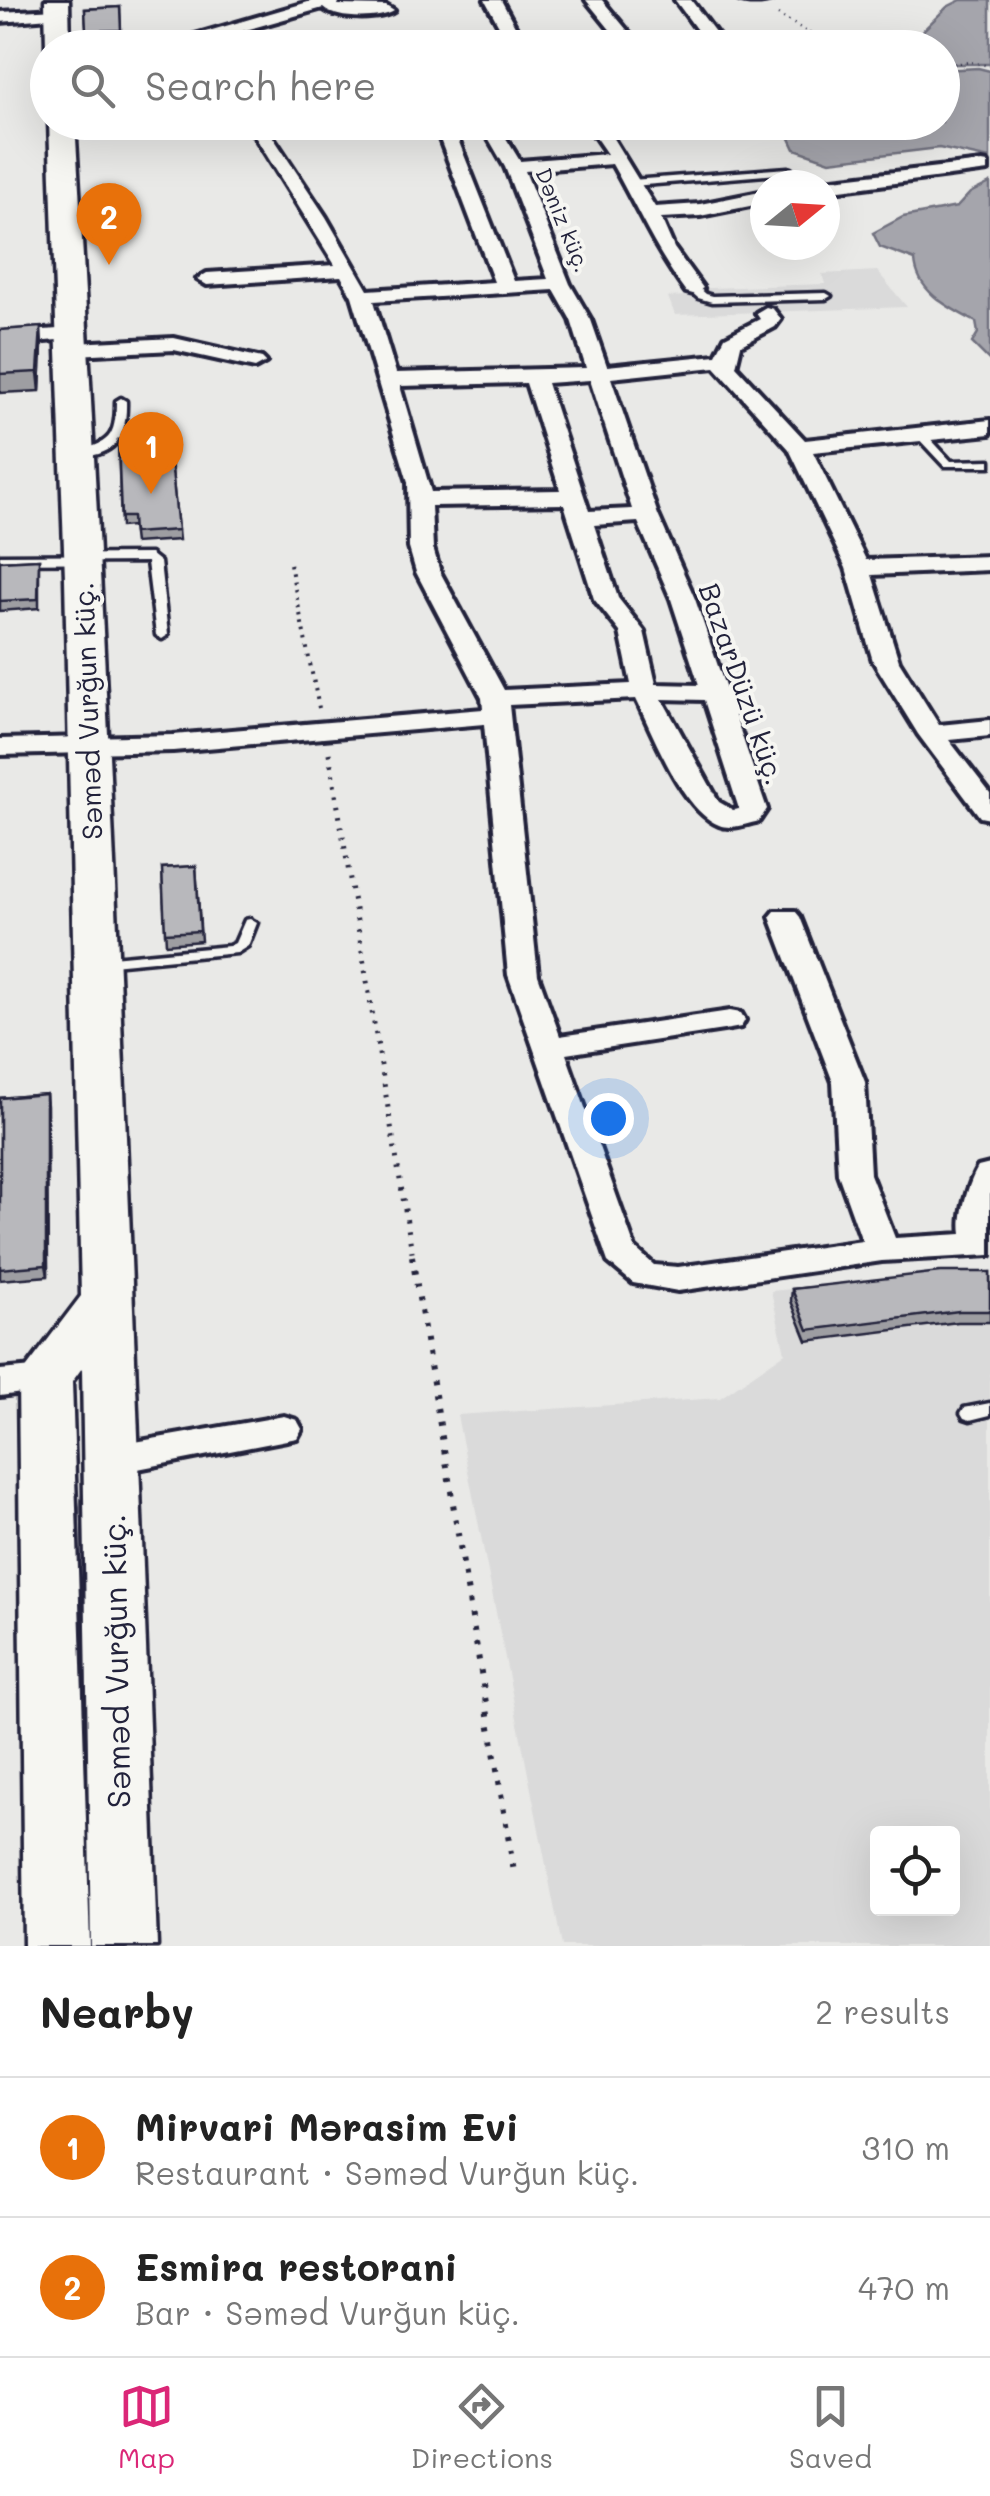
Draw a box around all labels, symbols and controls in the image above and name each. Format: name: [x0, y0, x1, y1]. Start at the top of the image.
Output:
search box: [30, 30, 960, 140]
icon: search: [65, 58, 120, 113]
text: Search here: [145, 60, 376, 110]
street label: Dəniz küç.: [529, 163, 598, 276]
north arrow: [750, 170, 840, 260]
pin: 2: [76, 182, 142, 265]
pin: 1: [118, 412, 184, 494]
street label: BazarDüzü küç.: [692, 578, 794, 789]
street label: Səməd Vurğun küç.: [65, 582, 109, 840]
your location: [583, 1093, 634, 1144]
street label: Səməd Vurğun küç.: [91, 1513, 139, 1809]
map controls: [870, 1826, 960, 1916]
button: locate: [870, 1826, 960, 1916]
text: Nearby: [40, 1984, 194, 2039]
text: 2 results: [815, 1990, 950, 2032]
text: Mirvari Mərasim Evi: [135, 2101, 519, 2151]
text: 1: [65, 2126, 80, 2168]
text: 310 m: [861, 2126, 950, 2168]
text: Restaurant · Səməd Vurğun küç.: [135, 2151, 639, 2193]
text: Esmira restorani: [135, 2241, 458, 2291]
text: 2: [64, 2266, 81, 2308]
text: 470 m: [858, 2266, 950, 2308]
text: Bar · Səməd Vurğun küç.: [135, 2291, 520, 2333]
tab: Map: [118, 2379, 175, 2475]
tab: Directions: [411, 2379, 553, 2475]
tab: Saved: [789, 2379, 872, 2475]

